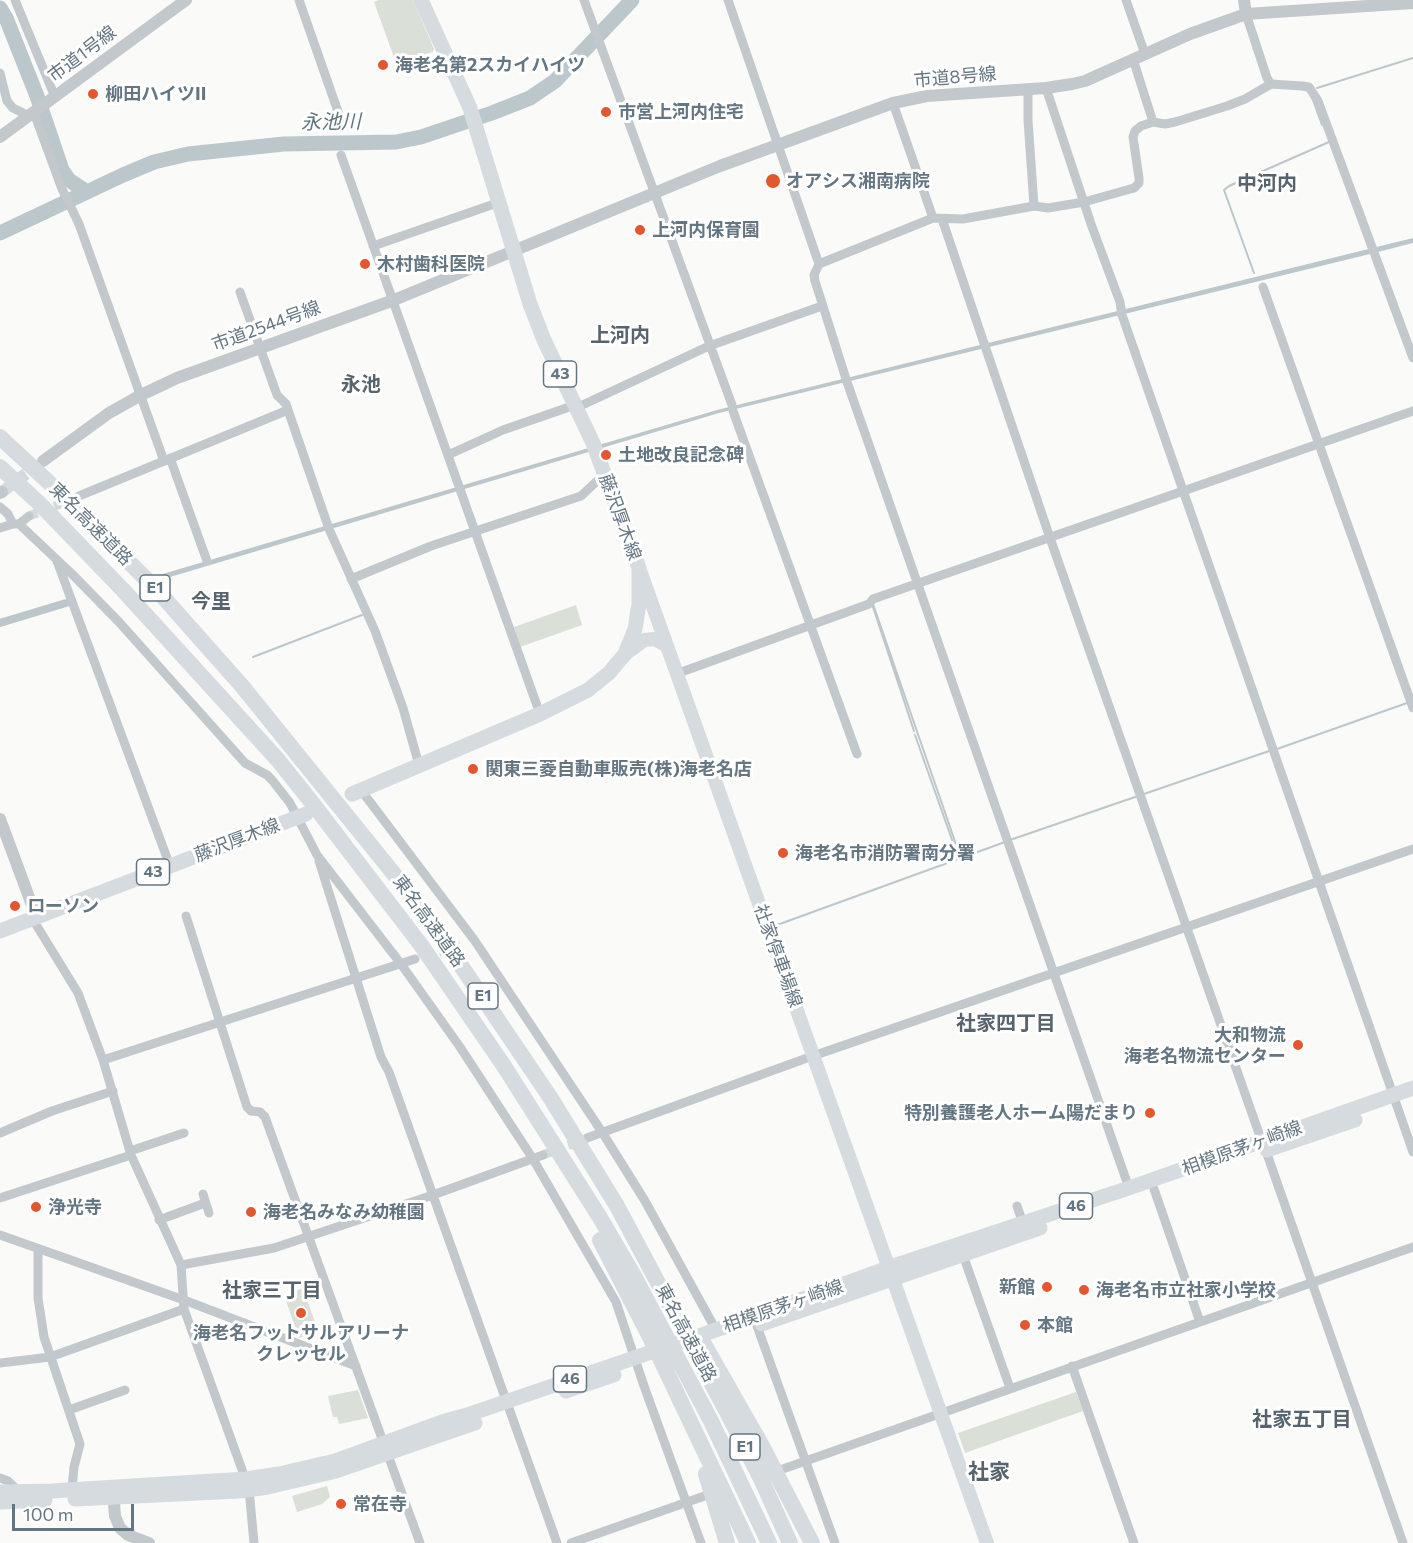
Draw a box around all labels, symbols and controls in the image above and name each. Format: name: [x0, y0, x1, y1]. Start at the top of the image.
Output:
street label: 市道1号線: [44, 21, 120, 87]
place label: 海老名第2スカイハイツ: [395, 54, 585, 76]
marker: 海老名第2スカイハイツ: [376, 58, 390, 72]
street label: 市道8号線: [913, 63, 997, 91]
place label: 柳田ハイツII: [105, 83, 206, 105]
marker: 柳田ハイツII: [86, 87, 100, 101]
place label: 市営上河内住宅: [618, 101, 744, 123]
marker: 市営上河内住宅: [599, 105, 613, 119]
water label: 永池川: [301, 109, 361, 135]
place label: オアシス湘南病院: [786, 170, 930, 192]
district label: 中河内: [1237, 171, 1297, 195]
marker: オアシス湘南病院: [764, 172, 782, 190]
place label: 上河内保育園: [652, 219, 760, 241]
marker: 上河内保育園: [633, 223, 647, 237]
place label: 木村歯科医院: [377, 253, 485, 275]
marker: 木村歯科医院: [358, 257, 372, 271]
street label: 市道2544号線: [209, 296, 323, 356]
district label: 上河内: [590, 323, 650, 347]
road number: 43: [544, 361, 576, 387]
district label: 永池: [341, 372, 381, 396]
place label: 土地改良記念碑: [618, 444, 744, 466]
marker: 土地改良記念碑: [599, 448, 613, 462]
street label: 藤沢厚木線: [594, 471, 646, 563]
street label: 東名高速道路: [45, 478, 137, 570]
road number: E1: [140, 575, 170, 601]
district label: 今里: [191, 589, 231, 613]
place label: 関東三菱自動車販売(株)海老名店: [485, 758, 752, 780]
marker: 関東三菱自動車販売(株)海老名店: [466, 762, 480, 776]
street label: 藤沢厚木線: [191, 814, 283, 866]
place label: 海老名市消防署南分署: [795, 842, 975, 864]
marker: 海老名市消防署南分署: [776, 846, 790, 860]
road number: 43: [136, 859, 170, 885]
street label: 東名高速道路: [389, 871, 469, 971]
place label: ローソン: [27, 895, 99, 917]
marker: ローソン: [8, 899, 22, 913]
street label: 社家停車場線: [749, 902, 807, 1010]
road number: E1: [468, 983, 498, 1009]
district label: 社家四丁目: [956, 1011, 1056, 1035]
place label: 大和物流 海老名物流センター: [1124, 1024, 1286, 1066]
marker: 大和物流 海老名物流センター: [1291, 1038, 1305, 1052]
place label: 特別養護老人ホーム陽だまり: [904, 1102, 1138, 1124]
marker: 特別養護老人ホーム陽だまり: [1143, 1106, 1157, 1120]
street label: 相模原茅ヶ崎線: [1179, 1116, 1305, 1180]
road number: 46: [1060, 1193, 1092, 1219]
place label: 浄光寺: [48, 1196, 102, 1218]
marker: 浄光寺: [29, 1200, 43, 1214]
place label: 海老名みなみ幼稚園: [263, 1201, 425, 1223]
marker: 海老名みなみ幼稚園: [244, 1205, 258, 1219]
street label: 相模原茅ヶ崎線: [720, 1275, 846, 1337]
place label: 新館: [999, 1276, 1035, 1298]
district label: 社家三丁目: [222, 1278, 322, 1302]
place label: 海老名市立社家小学校: [1096, 1279, 1276, 1301]
street label: 東名高速道路: [651, 1280, 721, 1386]
marker: 新館: [1040, 1280, 1054, 1294]
marker: 海老名市立社家小学校: [1077, 1283, 1091, 1297]
marker: 海老名フットサルアリーナ クレッセル: [294, 1306, 308, 1320]
place label: 本館: [1037, 1314, 1073, 1336]
marker: 本館: [1018, 1318, 1032, 1332]
place label: 海老名フットサルアリーナ クレッセル: [193, 1322, 409, 1364]
road number: 46: [554, 1366, 586, 1392]
district label: 社家五丁目: [1252, 1407, 1352, 1431]
road number: E1: [730, 1434, 760, 1460]
district label: 社家: [968, 1459, 1010, 1485]
scale bar: [15, 1492, 136, 1530]
place label: 常在寺: [353, 1493, 407, 1515]
marker: 常在寺: [334, 1497, 348, 1511]
text: 100 m: [23, 1503, 73, 1525]

